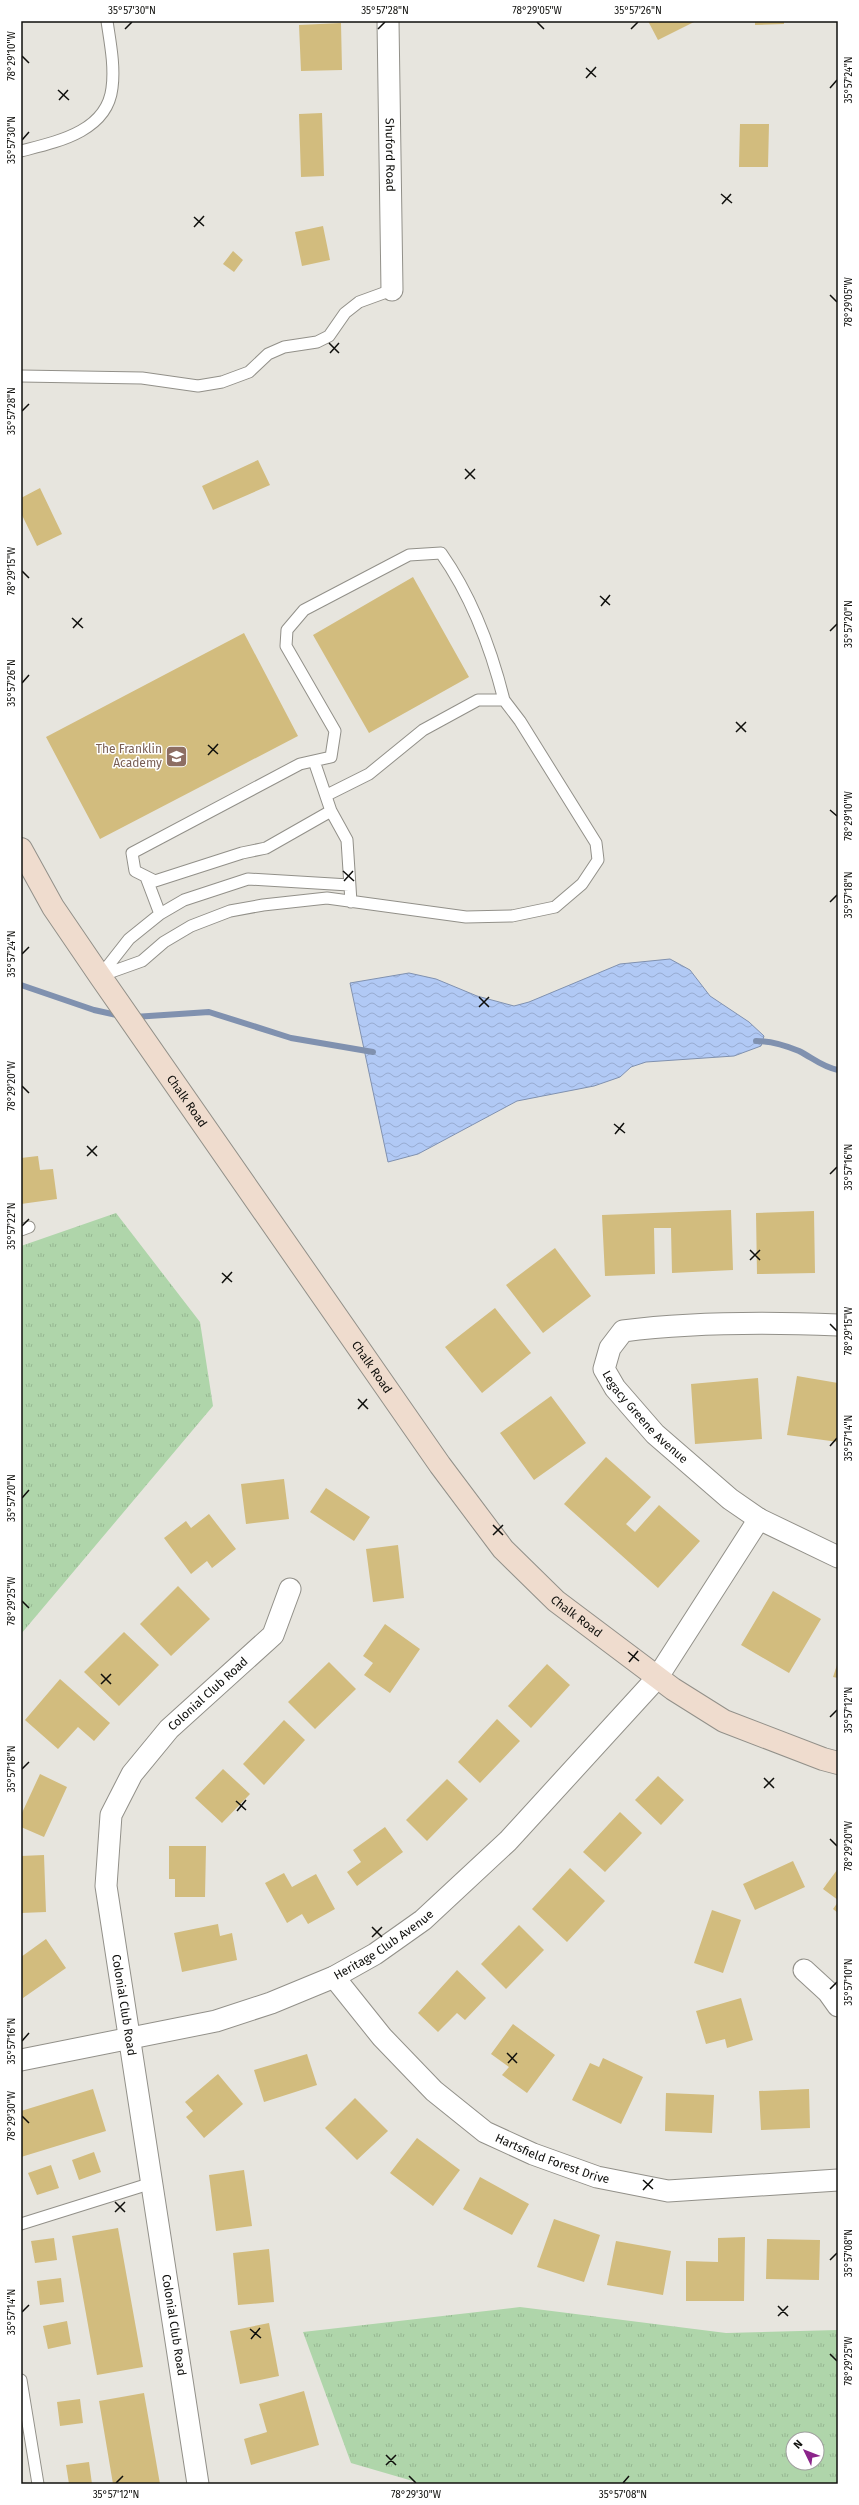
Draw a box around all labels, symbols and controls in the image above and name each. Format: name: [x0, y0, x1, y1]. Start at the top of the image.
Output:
text: 35°57'30"N: [108, 5, 156, 17]
text: 35°57'28"N: [361, 5, 409, 17]
text: 78°29'05"W: [512, 5, 563, 17]
text: 35°57'26"N: [614, 5, 662, 17]
text: 78°29'10"W: [6, 31, 18, 81]
text: 35°57'24"N: [843, 57, 855, 103]
text: 35°57'30"N: [6, 116, 18, 164]
street label: Shuford Road: [382, 118, 398, 192]
text: 78°29'05"W: [843, 276, 855, 327]
text: 35°57'28"N: [6, 387, 18, 435]
text: 78°29'15"W: [6, 546, 18, 595]
text: 35°57'20"N: [843, 600, 855, 648]
text: 35°57'26"N: [6, 659, 18, 707]
place label: The Franklin Academy: [96, 742, 162, 770]
school or university icon: The Franklin Academy: [164, 743, 190, 769]
text: 78°29'10"W: [843, 791, 855, 841]
text: 35°57'18"N: [843, 871, 855, 919]
text: 35°57'24"N: [6, 931, 18, 977]
text: 78°29'20"W: [6, 1060, 18, 1111]
street label: Chalk Road: [164, 1072, 210, 1130]
text: 35°57'16"N: [843, 1144, 855, 1190]
text: 35°57'22"N: [6, 1202, 18, 1250]
text: 78°29'15"W: [843, 1306, 855, 1355]
street label: Chalk Road: [349, 1338, 395, 1396]
street label: Legacy Greene Avenue: [599, 1368, 691, 1466]
text: 35°57'14"N: [843, 1415, 855, 1461]
text: 35°57'20"N: [6, 1474, 18, 1522]
text: 78°29'25"W: [6, 1576, 18, 1626]
street label: Chalk Road: [548, 1593, 605, 1640]
street label: Colonial Club Road: [165, 1654, 251, 1733]
text: 35°57'12"N: [843, 1687, 855, 1733]
text: 35°57'18"N: [6, 1745, 18, 1793]
text: 78°29'20"W: [843, 1820, 855, 1871]
street label: Heritage Club Avenue: [331, 1907, 436, 1983]
street label: Colonial Club Road: [109, 1953, 139, 2057]
text: 35°57'10"N: [843, 1958, 855, 2006]
text: 35°57'16"N: [6, 2018, 18, 2064]
text: 78°29'30"W: [6, 2090, 18, 2141]
street label: Hartsfield Forest Drive: [493, 2131, 611, 2186]
text: 35°57'08"N: [843, 2229, 855, 2277]
street label: Colonial Club Road: [159, 2273, 189, 2377]
text: 35°57'14"N: [6, 2289, 18, 2335]
text: 78°29'25"W: [843, 2336, 855, 2386]
north arrow: [785, 2431, 825, 2471]
text: N: [791, 2437, 805, 2452]
text: 35°57'12"N: [93, 2489, 139, 2501]
text: 78°29'30"W: [391, 2489, 442, 2501]
text: 35°57'08"N: [599, 2489, 647, 2501]

